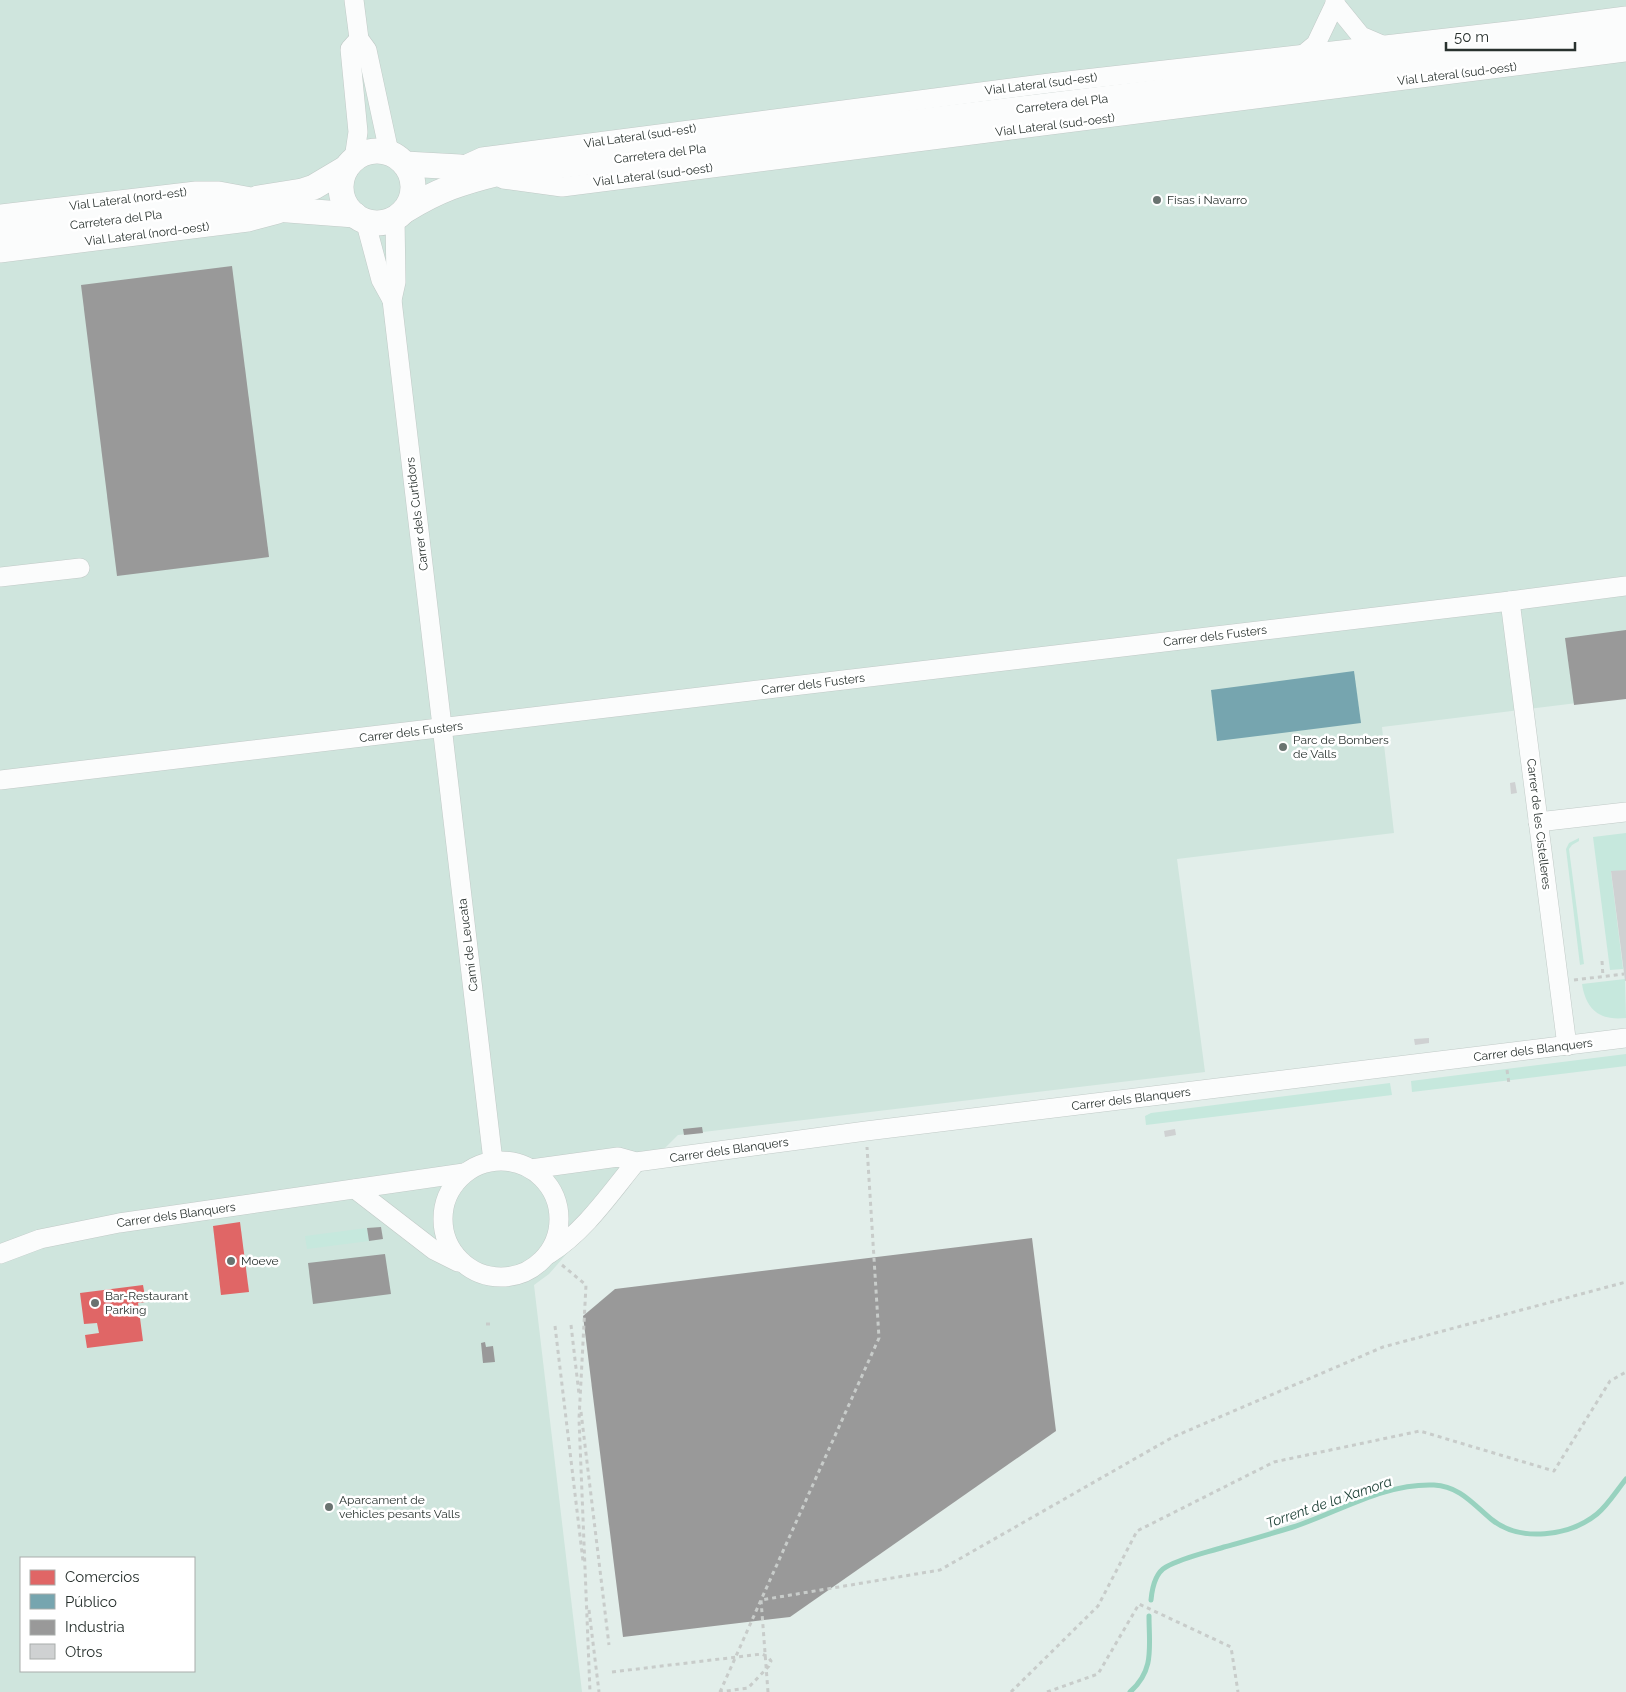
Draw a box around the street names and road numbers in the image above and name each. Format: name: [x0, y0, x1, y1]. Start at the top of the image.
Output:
street label: Vial Lateral (sud-oest): [1396, 60, 1518, 88]
street label: Vial Lateral (sud-est): [984, 70, 1098, 98]
street label: Carretera del Pla: [1015, 91, 1109, 117]
street label: Vial Lateral (sud-oest): [994, 111, 1116, 139]
street label: Vial Lateral (sud-est): [583, 121, 697, 151]
street label: Carretera del Pla: [613, 141, 707, 167]
street label: Vial Lateral (sud-oest): [592, 161, 714, 189]
street label: Vial Lateral (nord-est): [68, 185, 188, 213]
street label: Carretera del Pla: [69, 207, 163, 233]
street label: Vial Lateral (nord-oest): [84, 219, 210, 249]
street label: Carrer dels Curtidors: [403, 456, 431, 572]
street label: Carrer dels Fusters: [1162, 623, 1268, 649]
street label: Carrer dels Fusters: [760, 671, 866, 697]
street label: Carrer dels Fusters: [358, 719, 464, 745]
street label: Carrer de les Cistelleres: [1524, 758, 1554, 890]
street label: Camí de Leucata: [455, 898, 481, 992]
street label: Carrer dels Blanquers: [1473, 1036, 1594, 1064]
street label: Carrer dels Blanquers: [1071, 1085, 1192, 1113]
street label: Carrer dels Blanquers: [669, 1135, 790, 1165]
street label: Carrer dels Blanquers: [116, 1200, 237, 1230]

